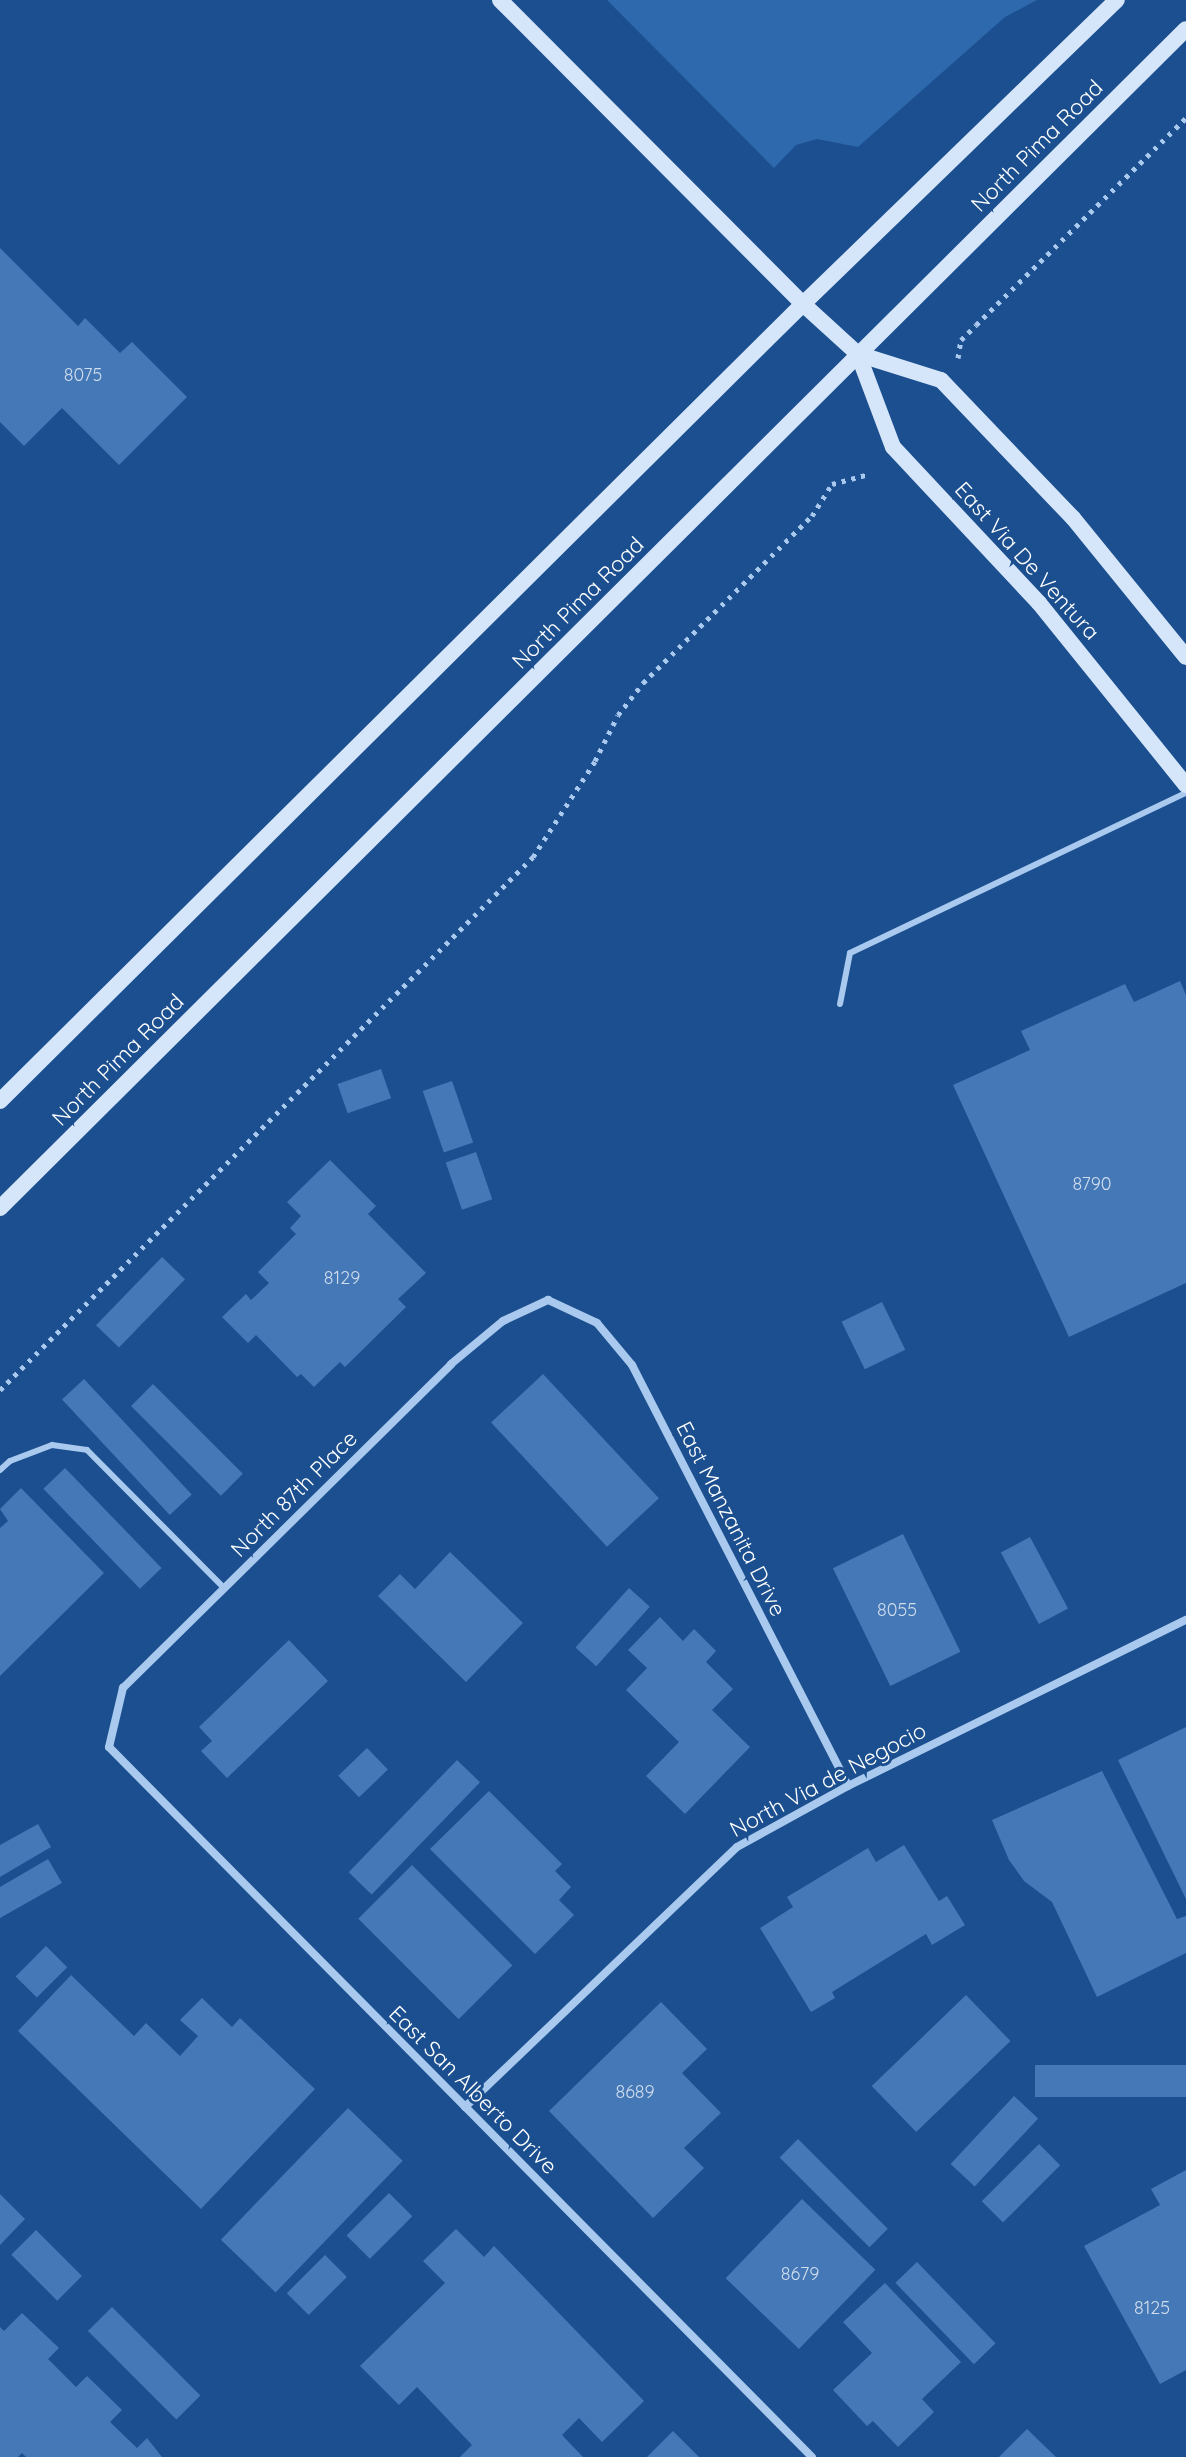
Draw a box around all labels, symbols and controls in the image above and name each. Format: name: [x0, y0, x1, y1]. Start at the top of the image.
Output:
street label: North Pima Road: [966, 75, 1108, 217]
house number: 8075: [64, 364, 102, 386]
street label: East Via De Ventura: [949, 477, 1105, 645]
street label: North Pima Road: [507, 532, 649, 674]
street label: North Pima Road: [47, 989, 189, 1131]
house number: 8790: [1072, 1173, 1112, 1195]
house number: 8129: [324, 1267, 360, 1289]
street label: East Manzanita Drive: [670, 1417, 792, 1621]
street label: North 87th Place: [225, 1425, 363, 1563]
house number: 8055: [877, 1599, 917, 1621]
street label: North Via de Negocio: [725, 1717, 931, 1843]
street label: East San Alberto Drive: [383, 2000, 563, 2180]
house number: 8689: [615, 2081, 655, 2103]
house number: 8679: [781, 2263, 819, 2285]
house number: 8125: [1134, 2297, 1170, 2319]

